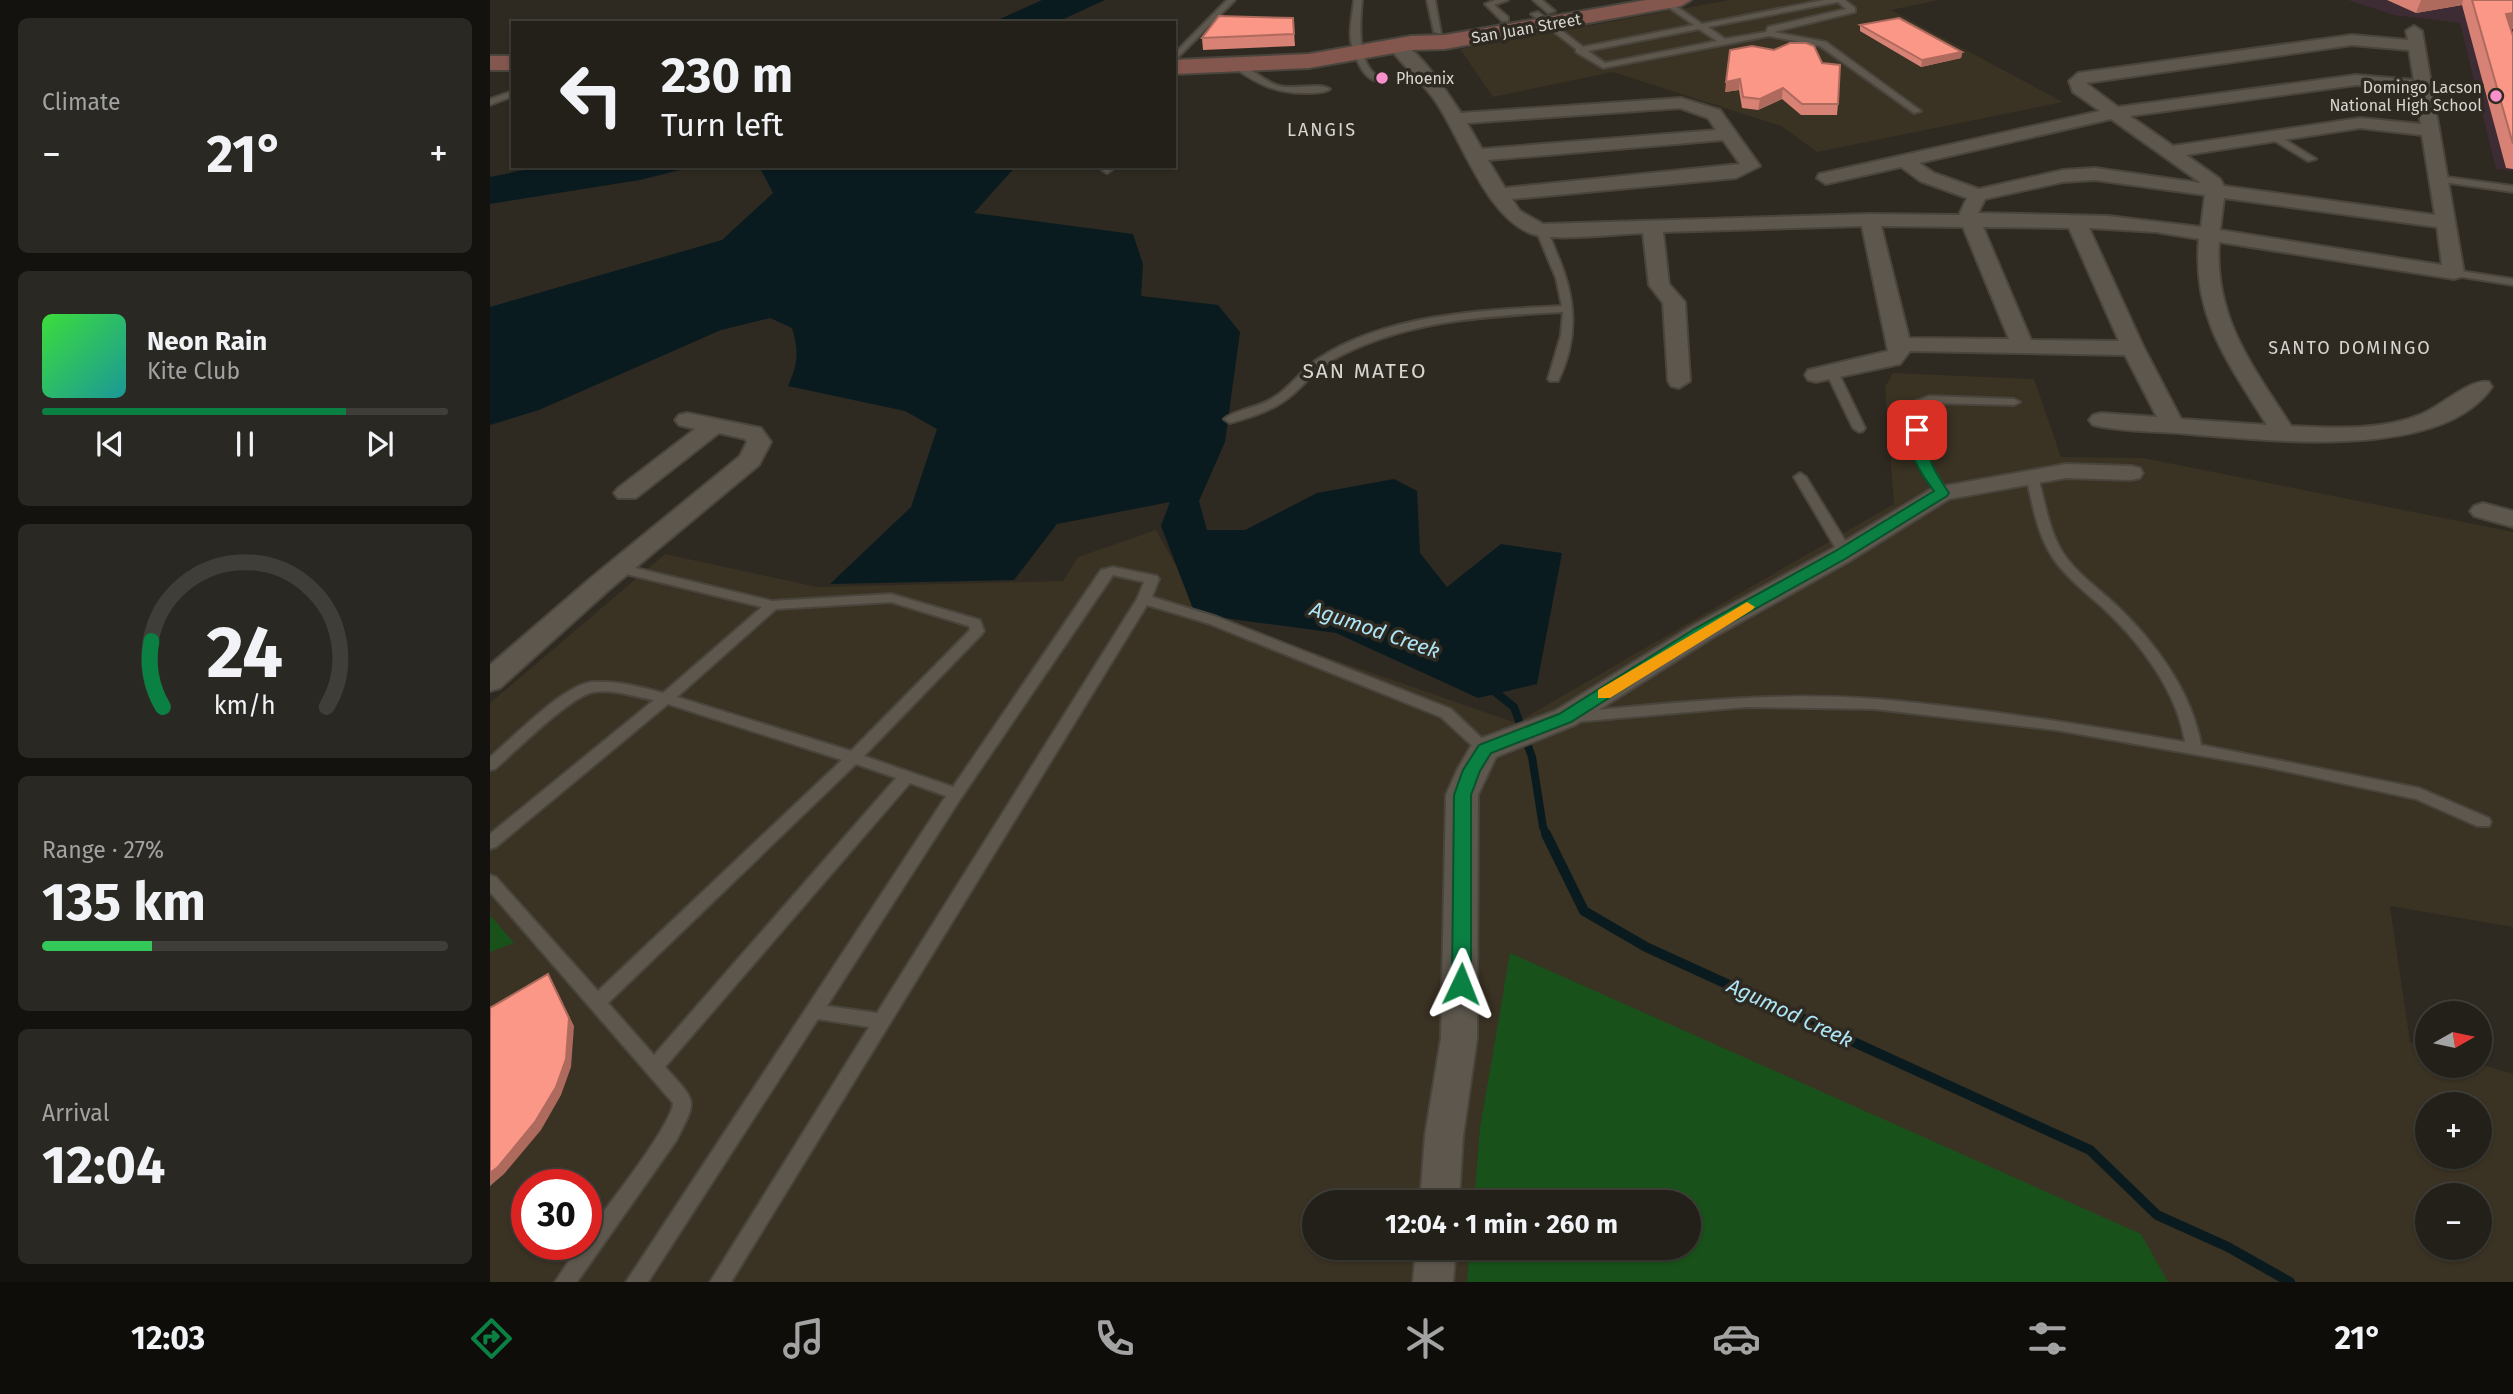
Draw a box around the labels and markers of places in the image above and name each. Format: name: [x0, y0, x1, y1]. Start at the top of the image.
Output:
place label: Phoenix: [1396, 69, 1454, 88]
marker: Phoenix: [1374, 70, 1390, 86]
place label: Domingo Lacson National High School: [2329, 78, 2482, 115]
marker: Domingo Lacson National High School: [2488, 88, 2504, 104]
pin: [1887, 400, 1947, 460]

